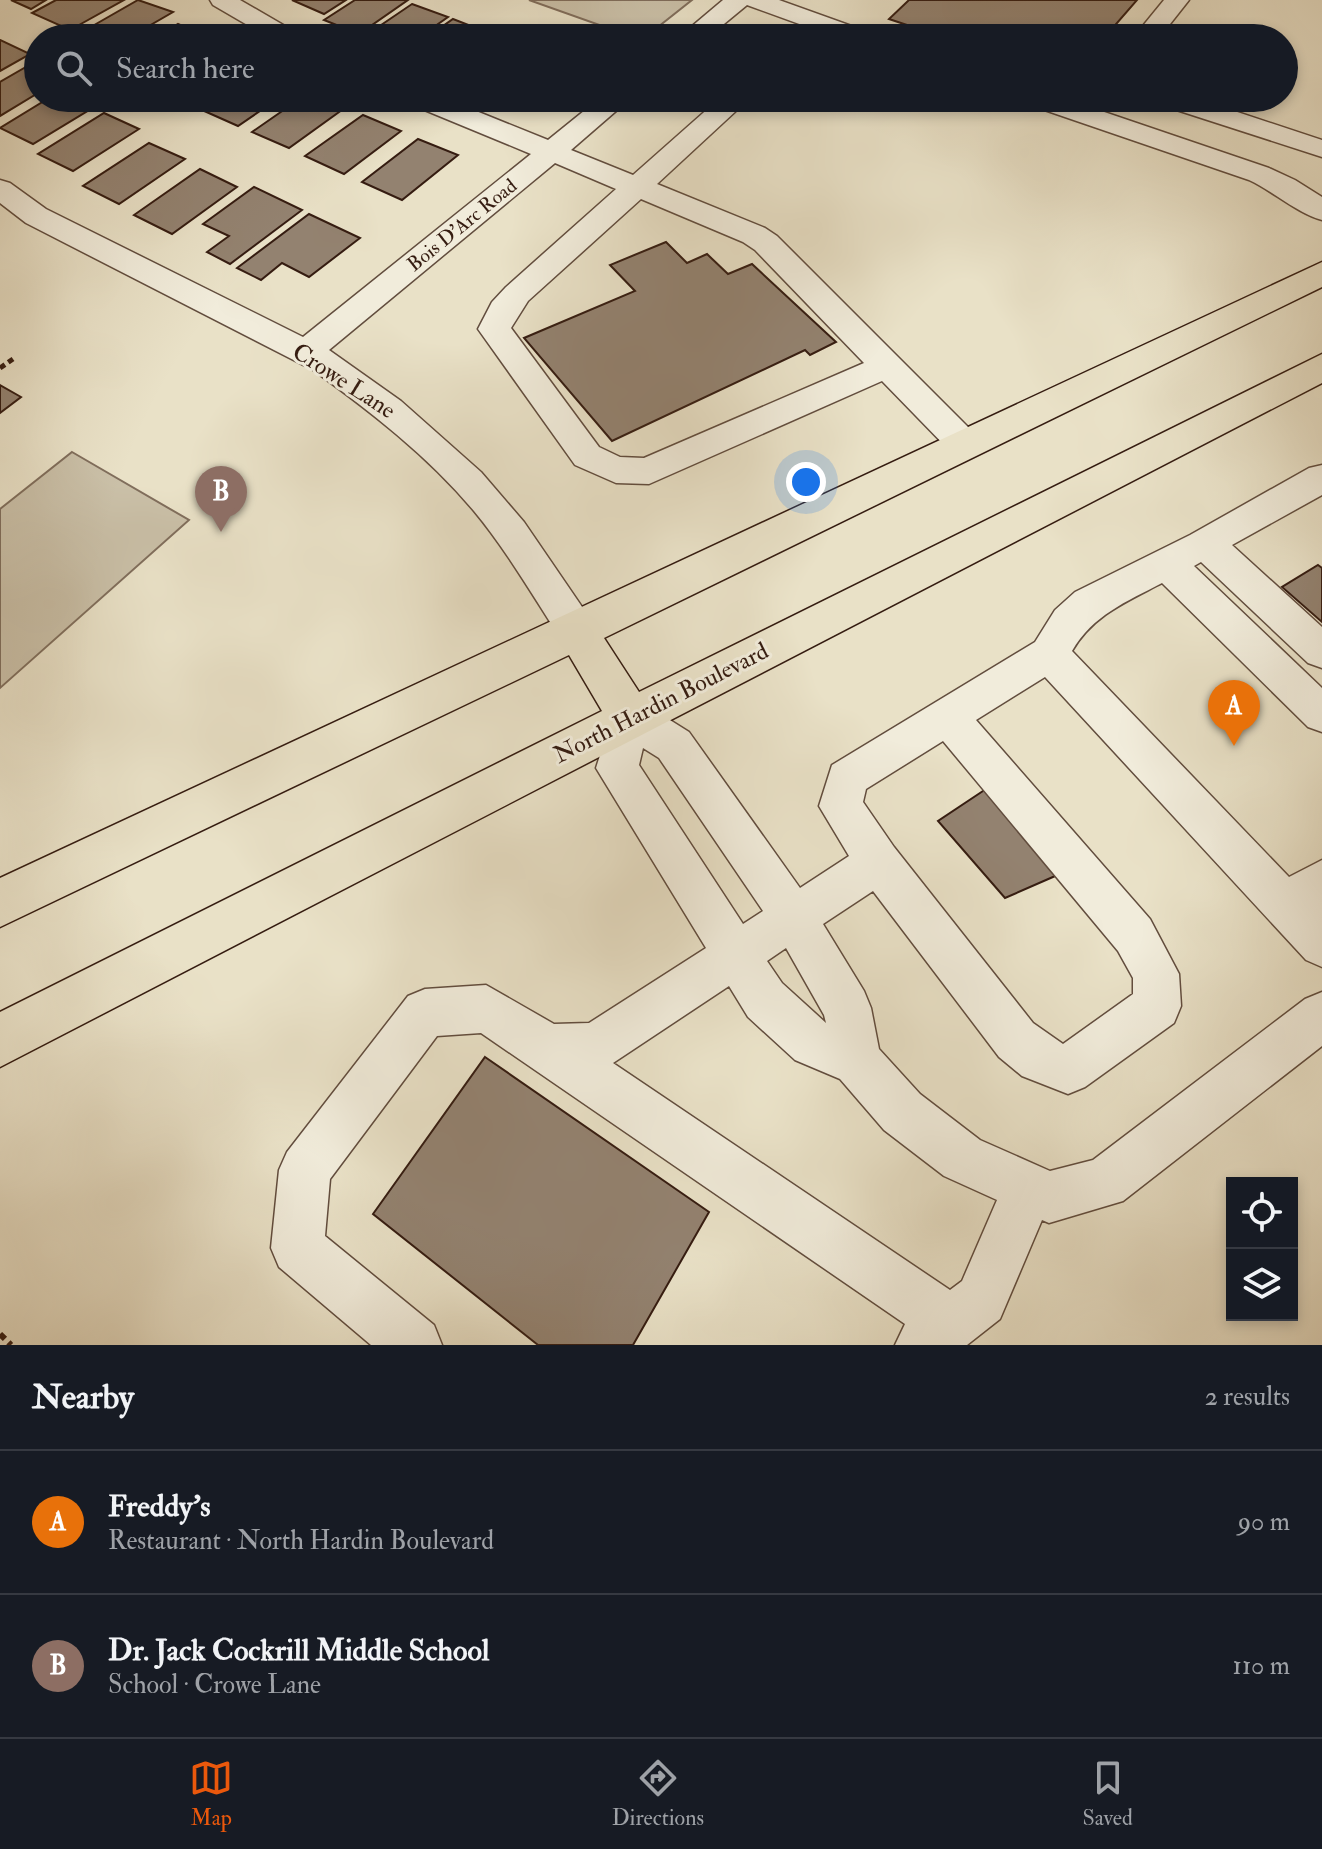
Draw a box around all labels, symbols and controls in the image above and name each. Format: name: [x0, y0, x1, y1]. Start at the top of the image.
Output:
search box: [24, 24, 1298, 112]
icon: search: [52, 46, 96, 90]
text: Search here: [116, 50, 255, 87]
street label: Bois D'Arc Road: [402, 173, 522, 277]
street label: Crowe Lane: [286, 336, 402, 426]
your location: [786, 462, 826, 502]
pin: B: [195, 466, 247, 532]
street label: North Hardin Boulevard: [548, 635, 774, 771]
pin: A: [1208, 680, 1260, 746]
map controls: [1226, 1177, 1298, 1321]
button: locate: [1226, 1177, 1298, 1249]
button: layers: [1226, 1249, 1298, 1321]
text: Nearby: [32, 1376, 134, 1419]
text: 2 results: [1205, 1381, 1290, 1413]
text: Freddy's: [108, 1488, 211, 1525]
text: A: [50, 1506, 66, 1538]
text: 90 m: [1238, 1506, 1290, 1538]
text: Restaurant · North Hardin Boulevard: [108, 1525, 494, 1557]
text: Dr. Jack Cockrill Middle School: [108, 1632, 489, 1669]
text: B: [49, 1650, 67, 1682]
text: 110 m: [1233, 1650, 1290, 1682]
text: School · Crowe Lane: [108, 1669, 321, 1701]
tab: Map: [189, 1756, 233, 1832]
tab: Directions: [612, 1756, 704, 1832]
tab: Saved: [1083, 1756, 1133, 1832]

